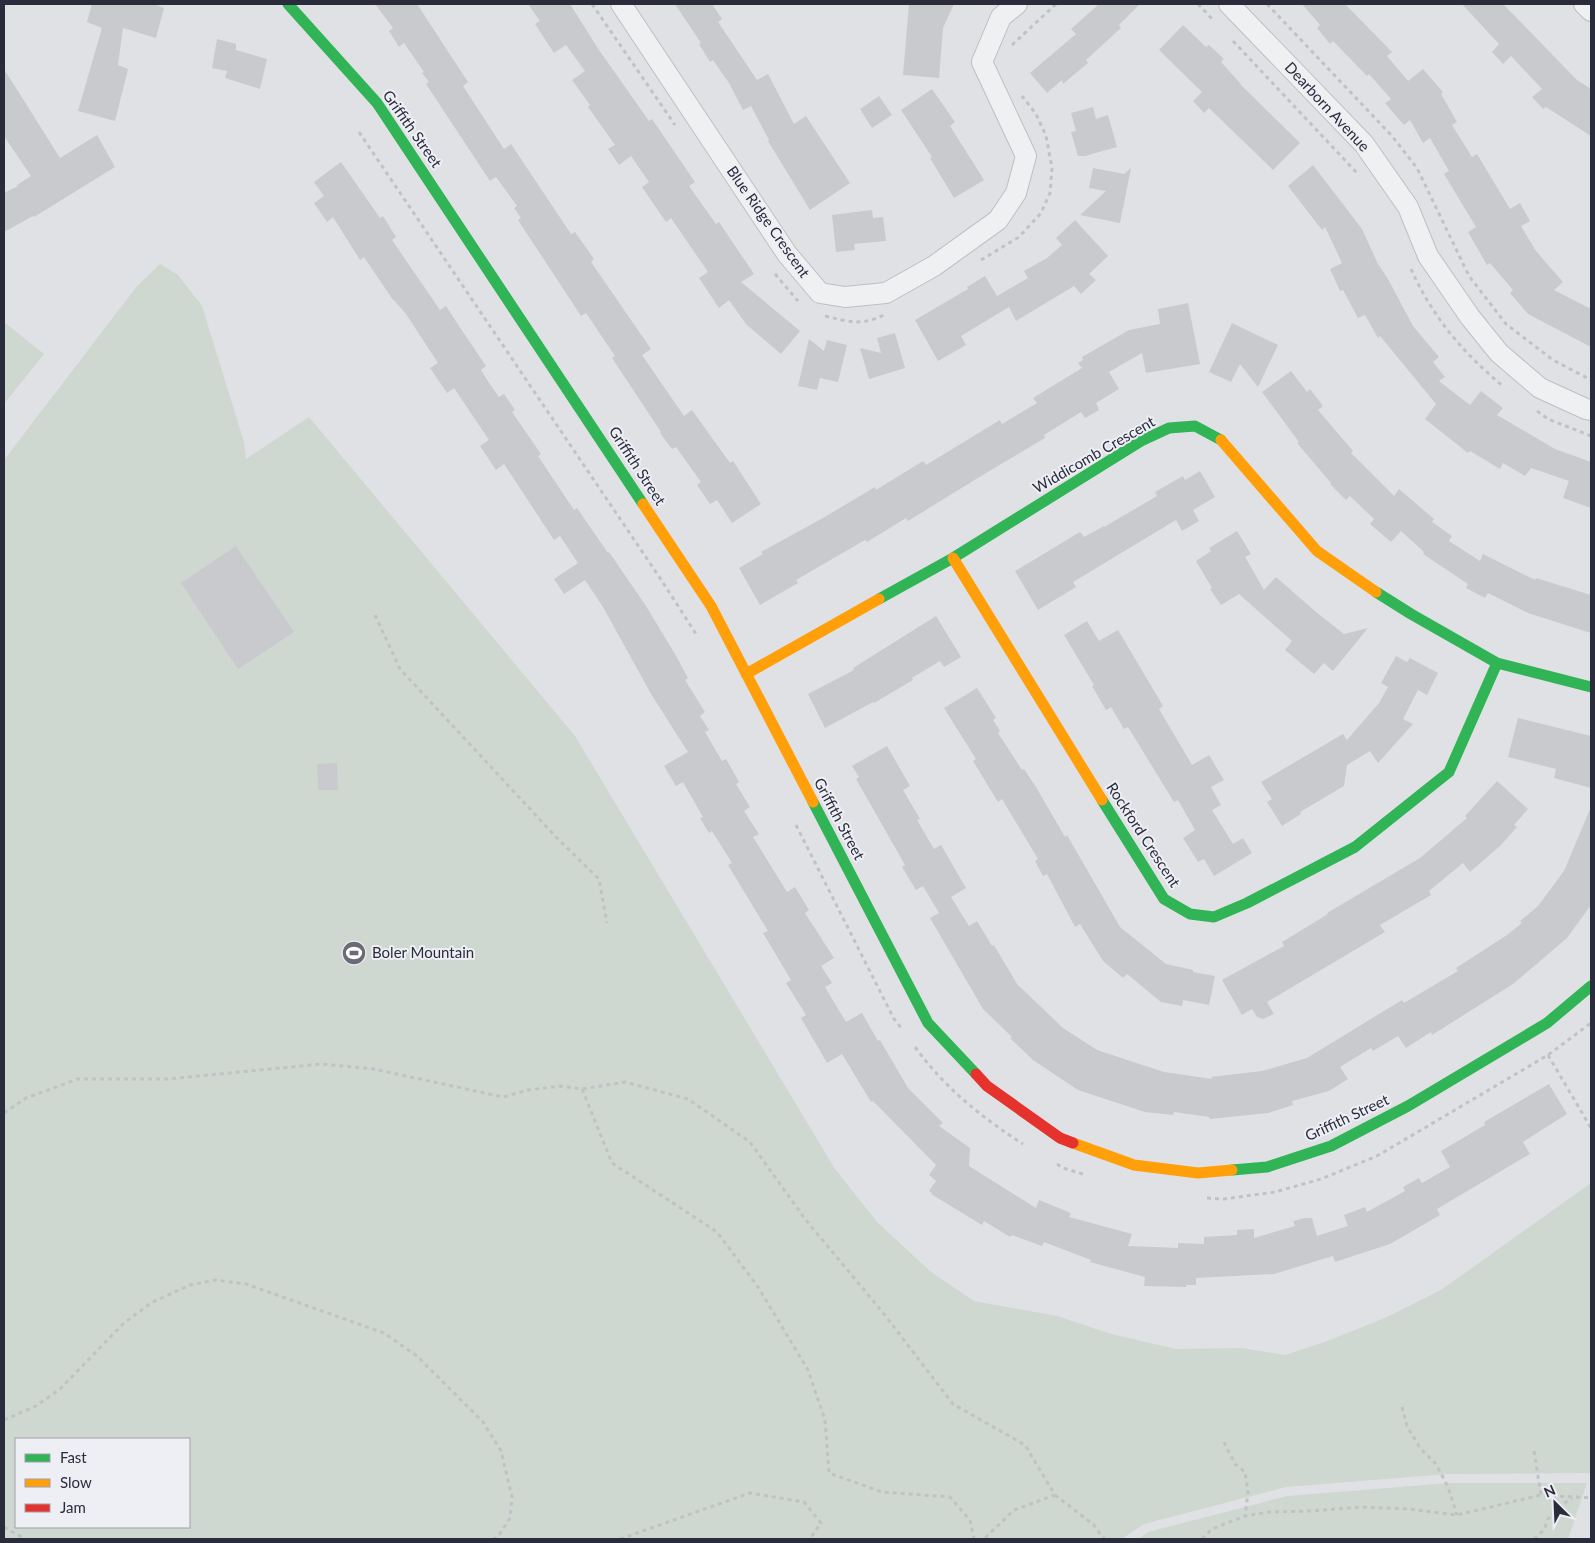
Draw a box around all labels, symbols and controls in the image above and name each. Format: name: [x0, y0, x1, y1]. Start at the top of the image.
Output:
street label: Dearborn Avenue: [1282, 58, 1374, 155]
street label: Griffith Street: [380, 86, 446, 171]
street label: Blue Ridge Crescent: [724, 162, 814, 281]
street label: Widdicomb Crescent: [1029, 412, 1158, 496]
street label: Griffith Street: [606, 423, 670, 509]
street label: Griffith Street: [811, 774, 869, 863]
street label: Rockford Crescent: [1103, 779, 1185, 891]
sports icon: Boler Mountain: [341, 940, 367, 966]
place label: Boler Mountain: [372, 943, 474, 961]
street label: Griffith Street: [1302, 1090, 1392, 1144]
legend: [15, 1438, 190, 1528]
text: Fast: [60, 1448, 87, 1466]
text: Slow: [60, 1473, 92, 1491]
north arrow: [1530, 1478, 1580, 1528]
text: N: [1541, 1481, 1558, 1501]
text: Jam: [60, 1498, 86, 1516]

